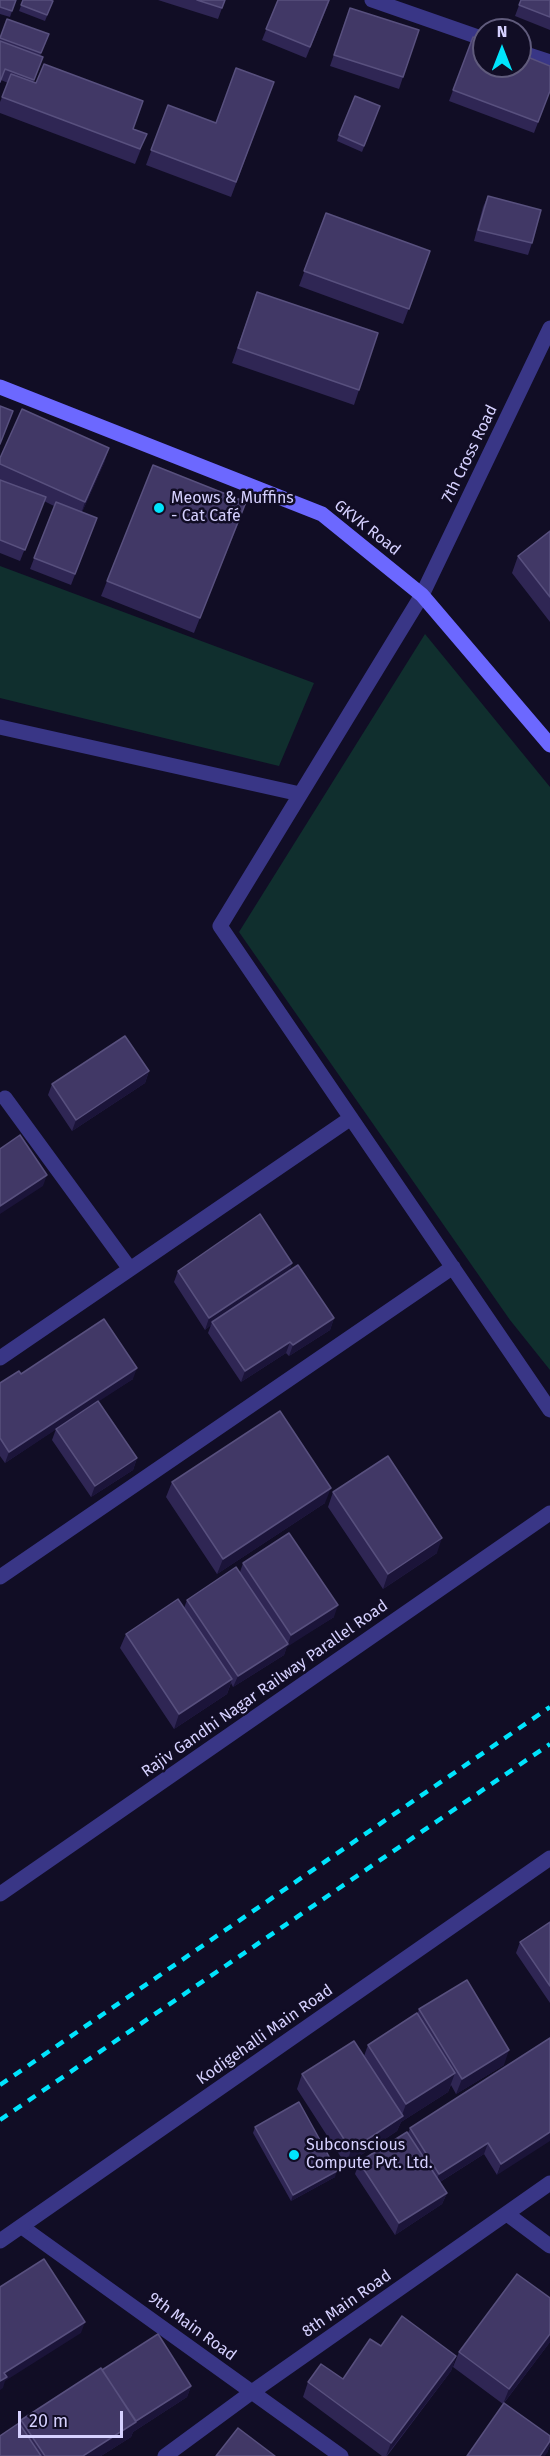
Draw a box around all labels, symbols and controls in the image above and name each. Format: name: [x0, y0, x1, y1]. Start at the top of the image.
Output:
north arrow: [472, 18, 532, 78]
text: N: [497, 22, 507, 41]
street label: 7th Cross Road: [438, 402, 502, 506]
place label: Meows & Muffins - Cat Café: [171, 489, 294, 527]
street label: GKVK Road: [330, 496, 404, 560]
marker: Meows & Muffins - Cat Café: [152, 501, 166, 515]
street label: Rajiv Gandhi Nagar Railway Parallel Road: [138, 1596, 392, 1782]
street label: Kodigehalli Main Road: [193, 1981, 337, 2089]
place label: Subconscious Compute Pvt. Ltd.: [306, 2136, 433, 2174]
marker: Subconscious Compute Pvt. Ltd.: [287, 2148, 301, 2162]
street label: 8th Main Road: [299, 2266, 395, 2342]
street label: 9th Main Road: [144, 2289, 240, 2365]
scale bar: [21, 2399, 126, 2437]
text: 20 m: [29, 2410, 68, 2432]

